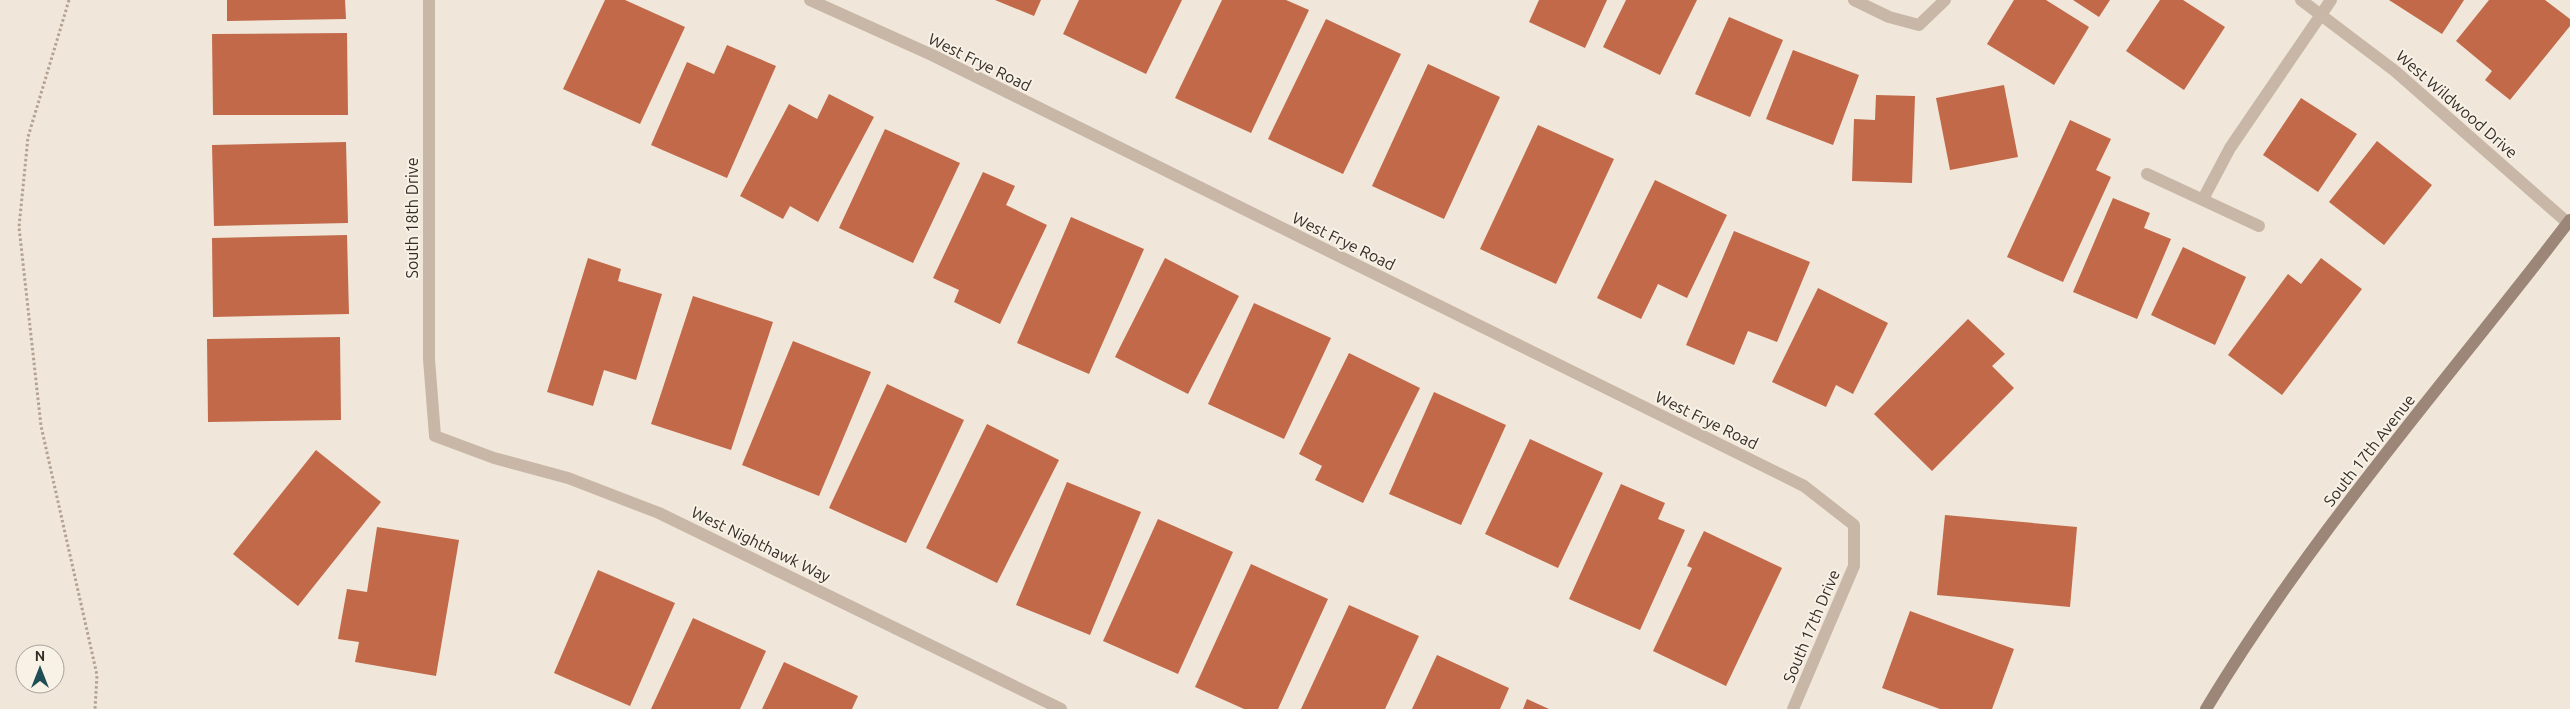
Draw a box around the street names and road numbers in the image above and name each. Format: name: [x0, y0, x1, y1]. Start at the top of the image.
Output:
street label: West Frye Road: [926, 29, 1034, 95]
street label: West Wildwood Drive: [2393, 46, 2521, 162]
street label: South 18th Drive: [403, 158, 421, 278]
street label: West Frye Road: [1290, 208, 1398, 274]
street label: West Frye Road: [1653, 387, 1761, 453]
street label: South 17th Avenue: [2320, 390, 2418, 510]
street label: West Nighthawk Way: [689, 503, 834, 586]
street label: South 17th Drive: [1779, 567, 1843, 685]

